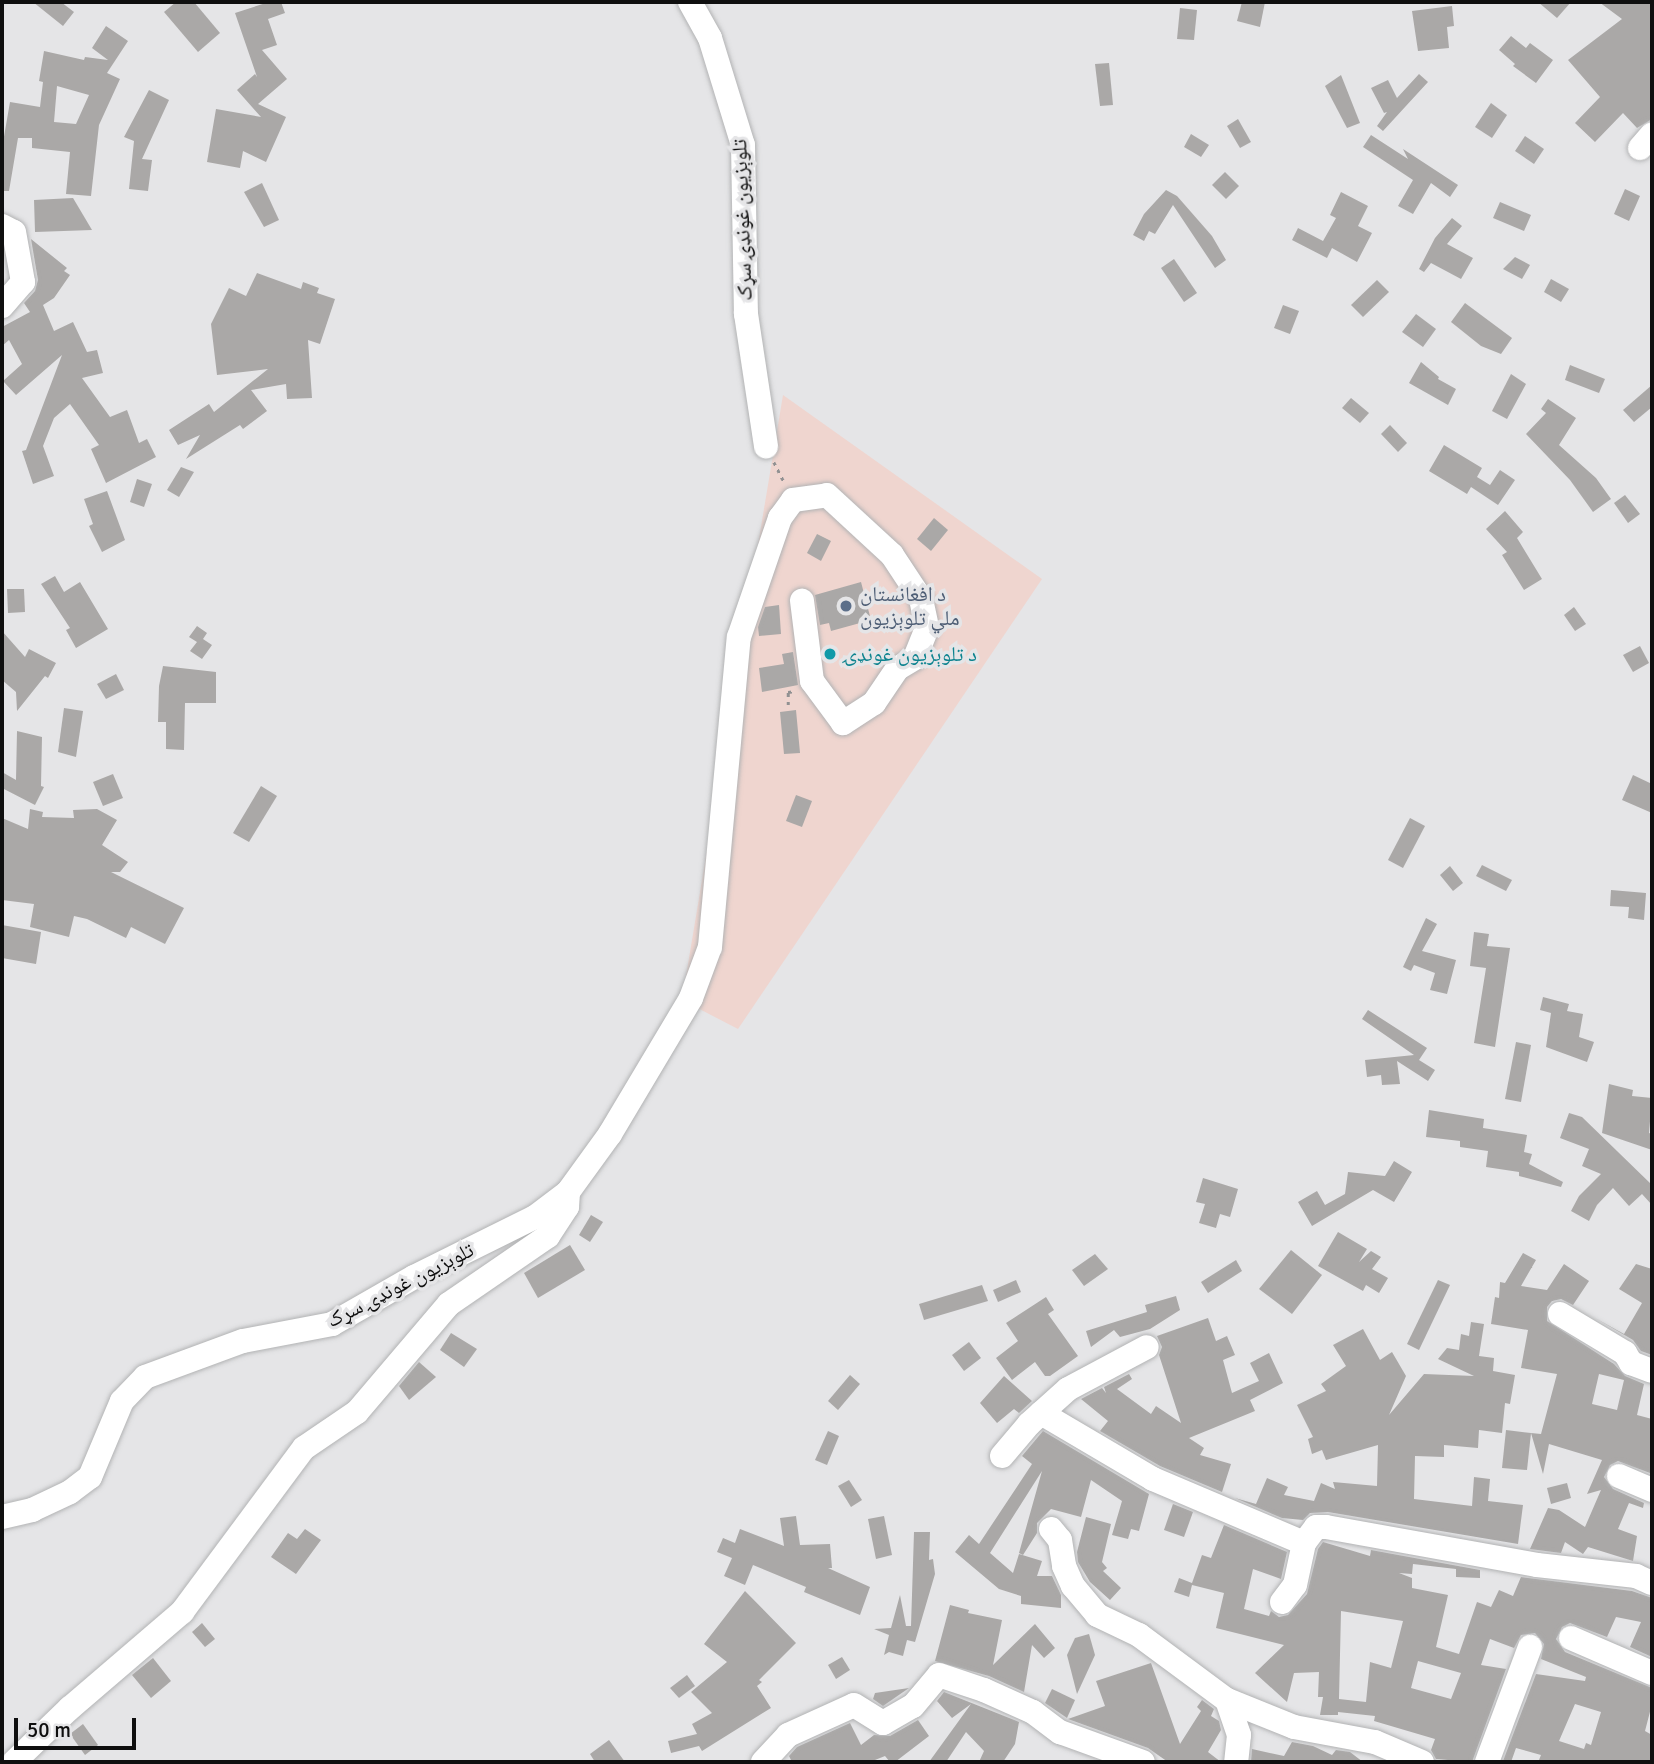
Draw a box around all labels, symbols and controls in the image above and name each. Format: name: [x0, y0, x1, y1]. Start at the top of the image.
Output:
street label: تلوېزيون غونډۍ سړک: [727, 139, 757, 301]
place label: د افغانستان ملي تلوېزیون: [860, 581, 960, 631]
marker: د افغانستان ملي تلوېزیون: [838, 598, 854, 614]
place label: د تلوېزیون غونډۍ: [844, 641, 977, 667]
marker: د تلوېزیون غونډۍ: [822, 646, 838, 662]
street label: تلوېزيون غونډۍ سړک: [322, 1237, 478, 1333]
scale bar: [18, 1704, 140, 1748]
text: 50 m: [27, 1717, 71, 1743]

